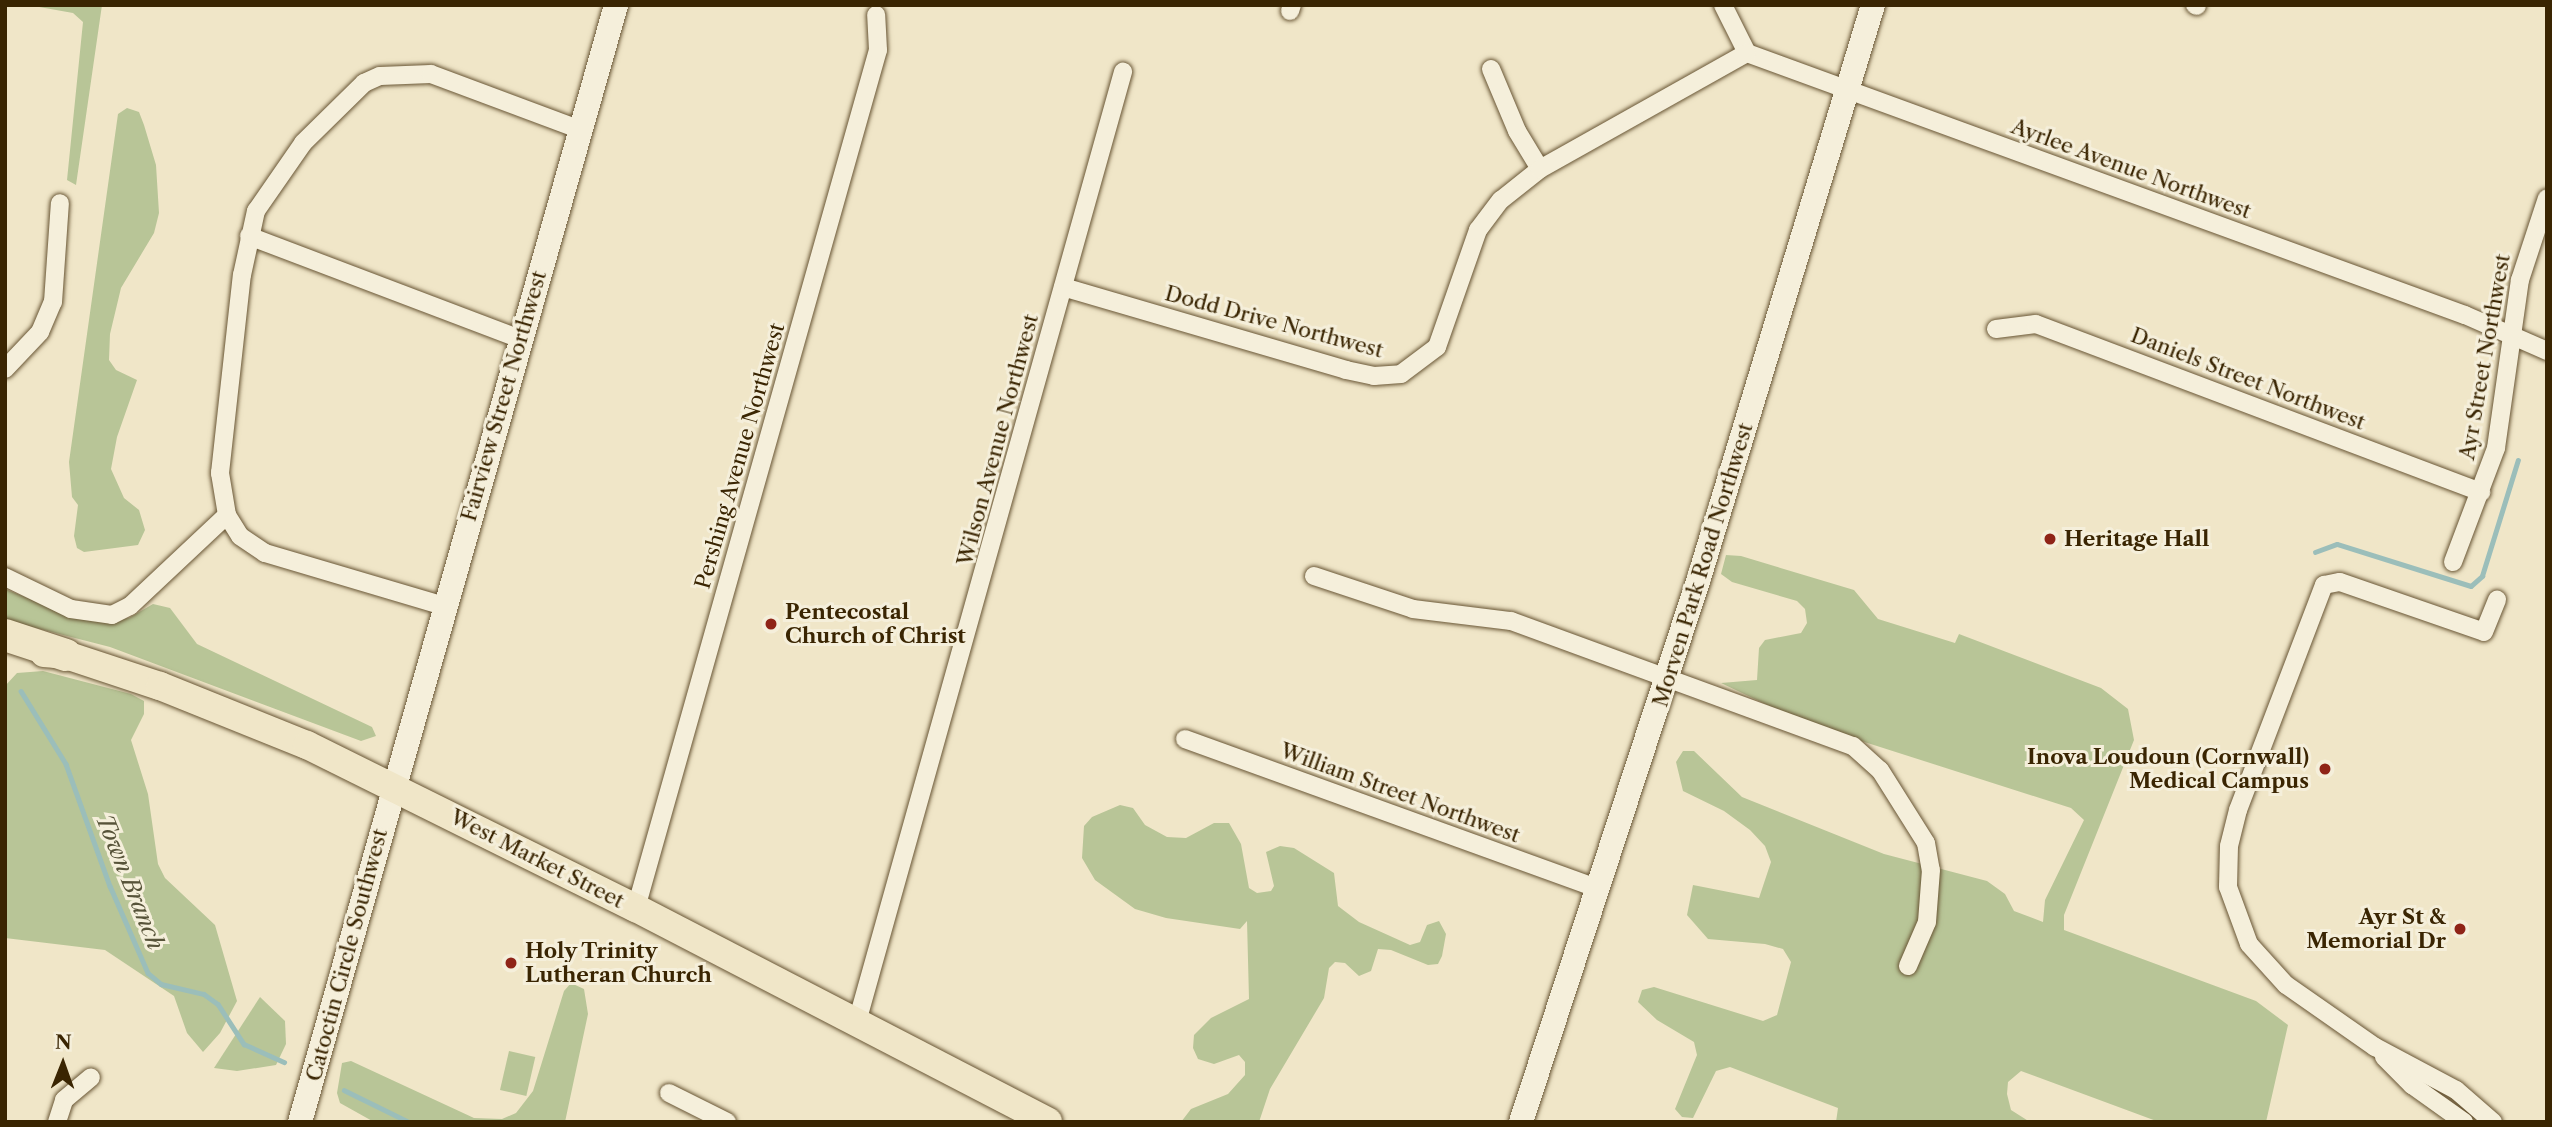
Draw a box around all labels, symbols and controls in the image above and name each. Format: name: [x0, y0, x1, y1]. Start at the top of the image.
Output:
street label: Ayrlee Avenue Northwest: [2007, 114, 2255, 224]
street label: Ayr Street Northwest: [2454, 252, 2516, 462]
street label: Fairview Street Northwest: [456, 268, 552, 524]
street label: Dodd Drive Northwest: [1162, 281, 1386, 363]
street label: Wilson Avenue Northwest: [952, 311, 1044, 569]
street label: Pershing Avenue Northwest: [690, 320, 790, 592]
street label: Daniels Street Northwest: [2127, 323, 2369, 435]
street label: Morven Park Road Northwest: [1648, 420, 1758, 710]
place label: Heritage Hall: [2064, 526, 2209, 552]
marker: Heritage Hall: [2042, 531, 2058, 547]
place label: Pentecostal Church of Christ: [785, 599, 966, 649]
marker: Pentecostal Church of Christ: [763, 616, 779, 632]
street label: William Street Northwest: [1277, 738, 1523, 848]
place label: Inova Loudoun (Cornwall) Medical Campus: [2027, 744, 2309, 794]
marker: Inova Loudoun (Cornwall) Medical Campus: [2315, 759, 2335, 779]
street label: West Market Street: [446, 804, 628, 914]
water label: Town Branch: [90, 810, 170, 954]
street label: Catoctin Circle Southwest: [301, 826, 393, 1084]
place label: Ayr St & Memorial Dr: [2306, 904, 2446, 954]
marker: Ayr St & Memorial Dr: [2452, 921, 2468, 937]
place label: Holy Trinity Lutheran Church: [525, 938, 712, 988]
marker: Holy Trinity Lutheran Church: [503, 955, 519, 971]
north arrow: [28, 1029, 98, 1099]
text: N: [55, 1031, 72, 1054]

